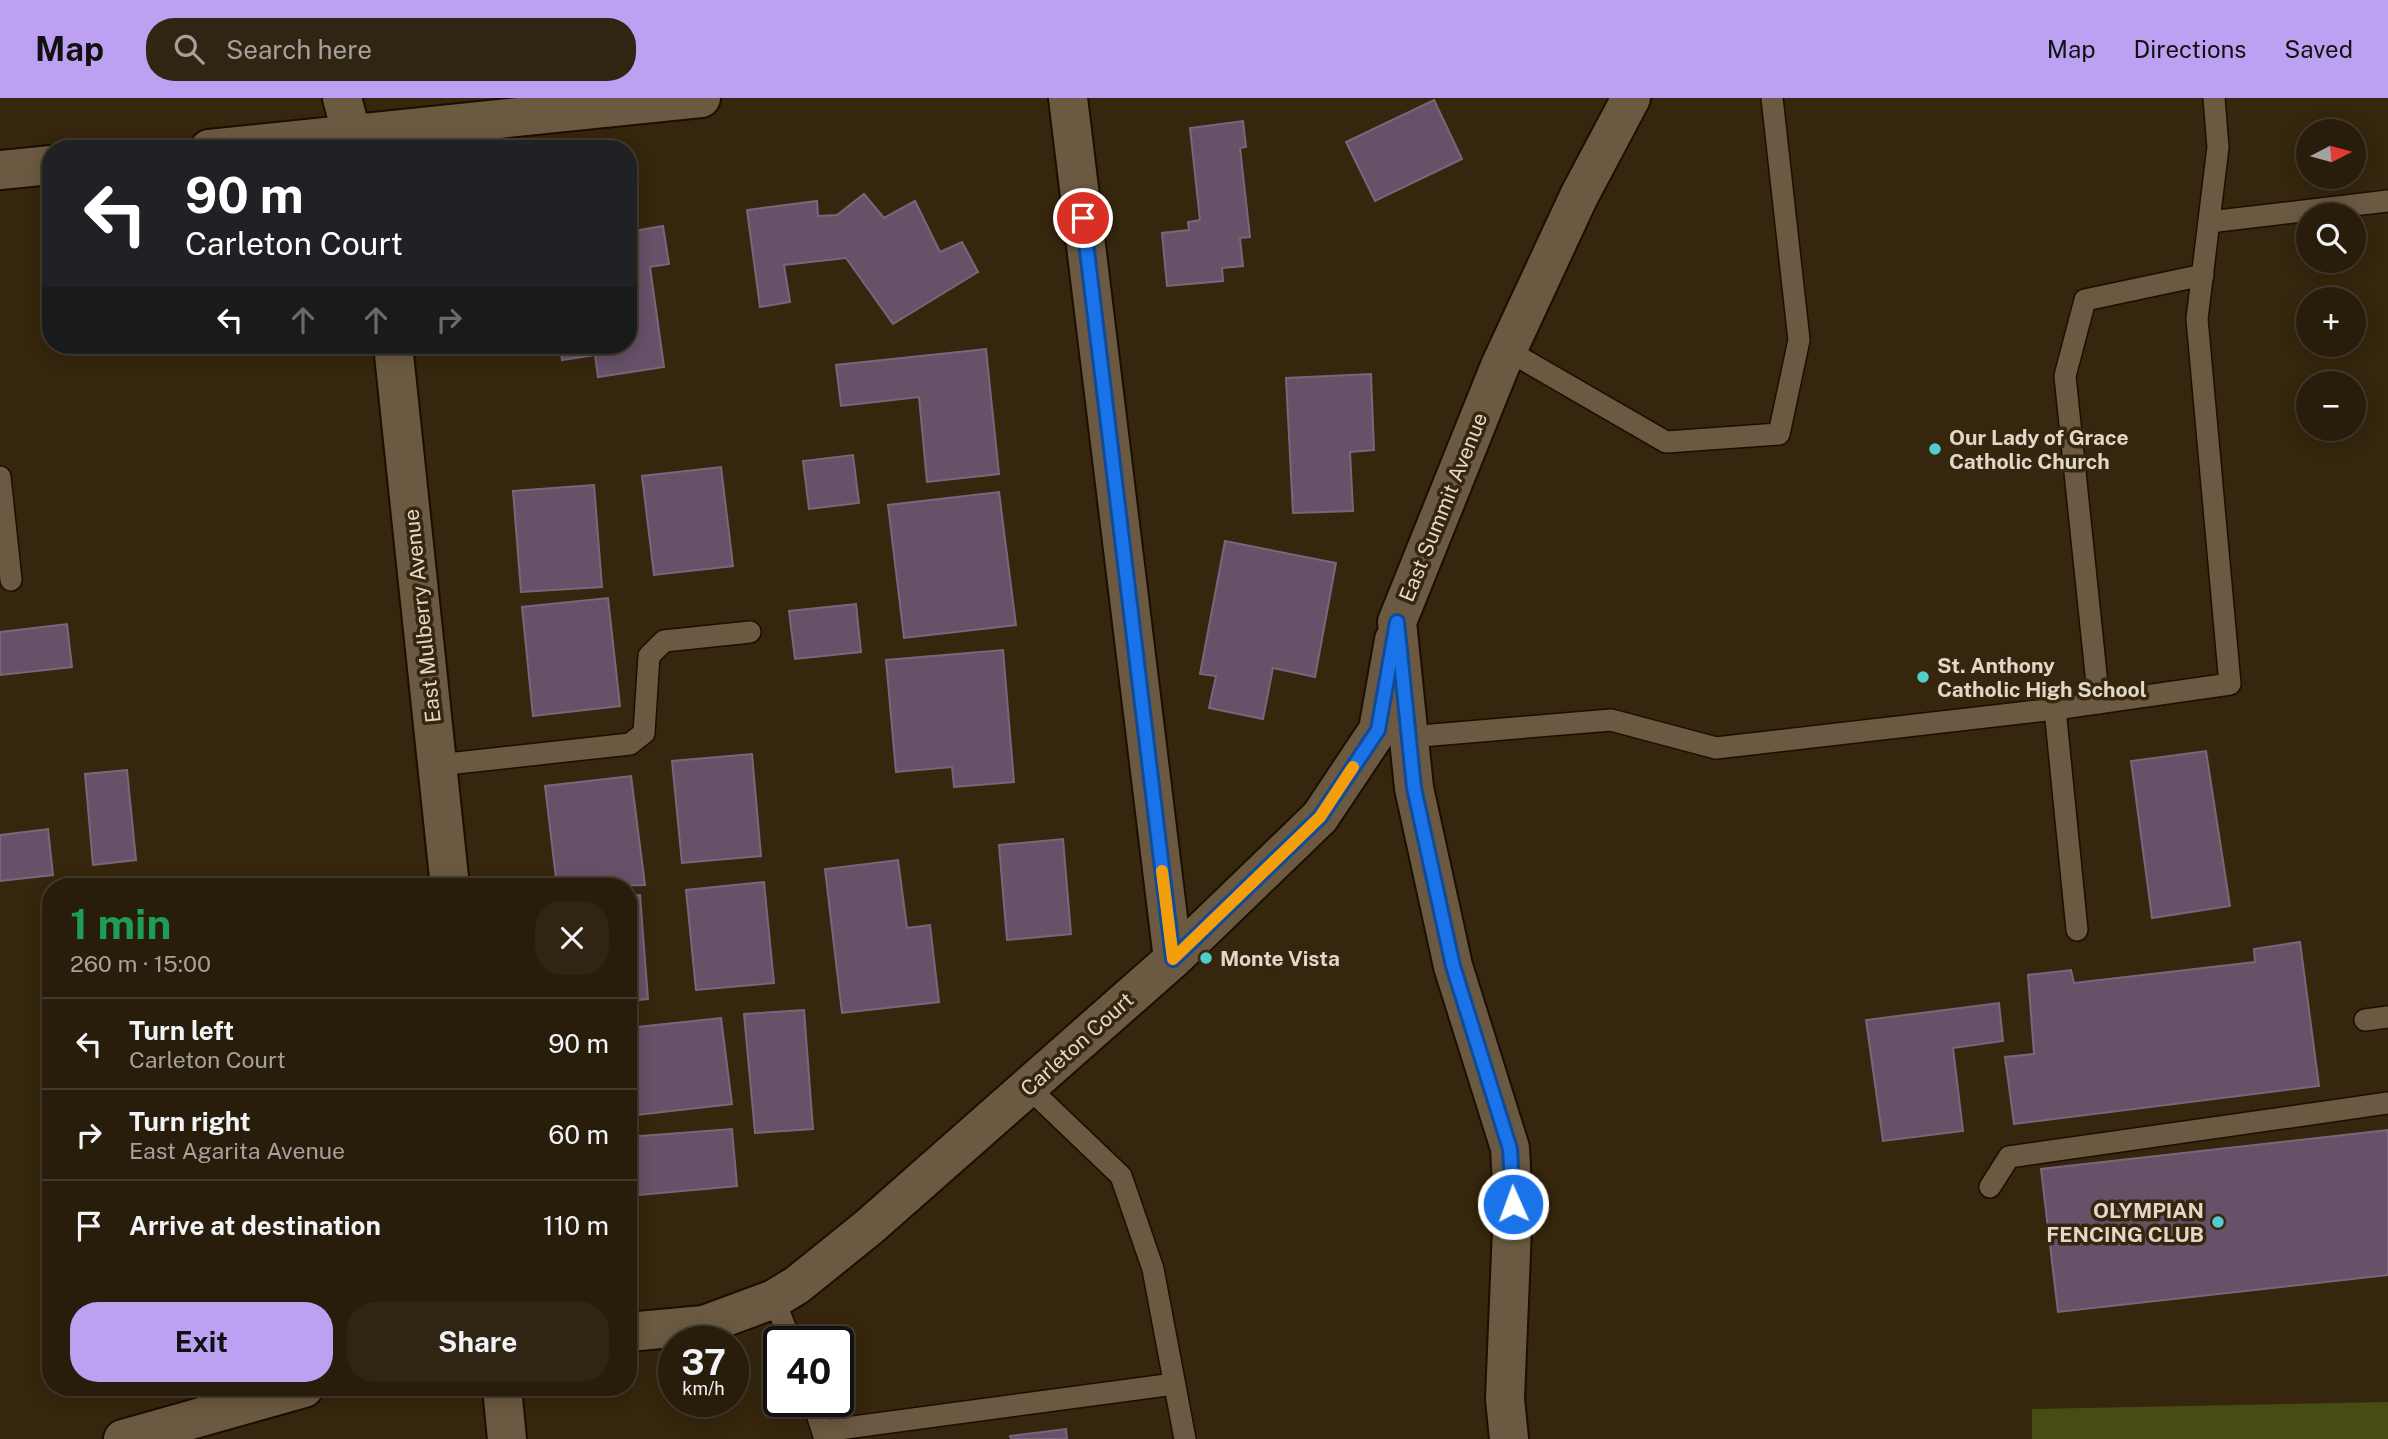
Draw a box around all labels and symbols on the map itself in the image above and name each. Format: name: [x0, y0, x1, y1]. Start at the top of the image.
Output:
north arrow: [2296, 119, 2366, 189]
pin: [1053, 188, 1113, 248]
street label: East Summit Avenue: [1394, 409, 1492, 605]
place label: Our Lady of Grace Catholic Church: [1949, 425, 2129, 474]
marker: Our Lady of Grace Catholic Church: [1927, 441, 1943, 457]
street label: East Mulberry Avenue: [398, 508, 446, 724]
place label: St. Anthony Catholic High School: [1937, 653, 2147, 702]
marker: St. Anthony Catholic High School: [1915, 669, 1931, 685]
place label: Monte Vista: [1220, 946, 1340, 971]
marker: Monte Vista: [1198, 950, 1214, 966]
street label: Carleton Court: [1015, 987, 1139, 1101]
position arrow: [1476, 1167, 1550, 1241]
place label: OLYMPIAN FENCING CLUB: [2046, 1198, 2204, 1247]
marker: OLYMPIAN FENCING CLUB: [2210, 1214, 2226, 1230]
speed limit sign: 40: [763, 1326, 854, 1417]

